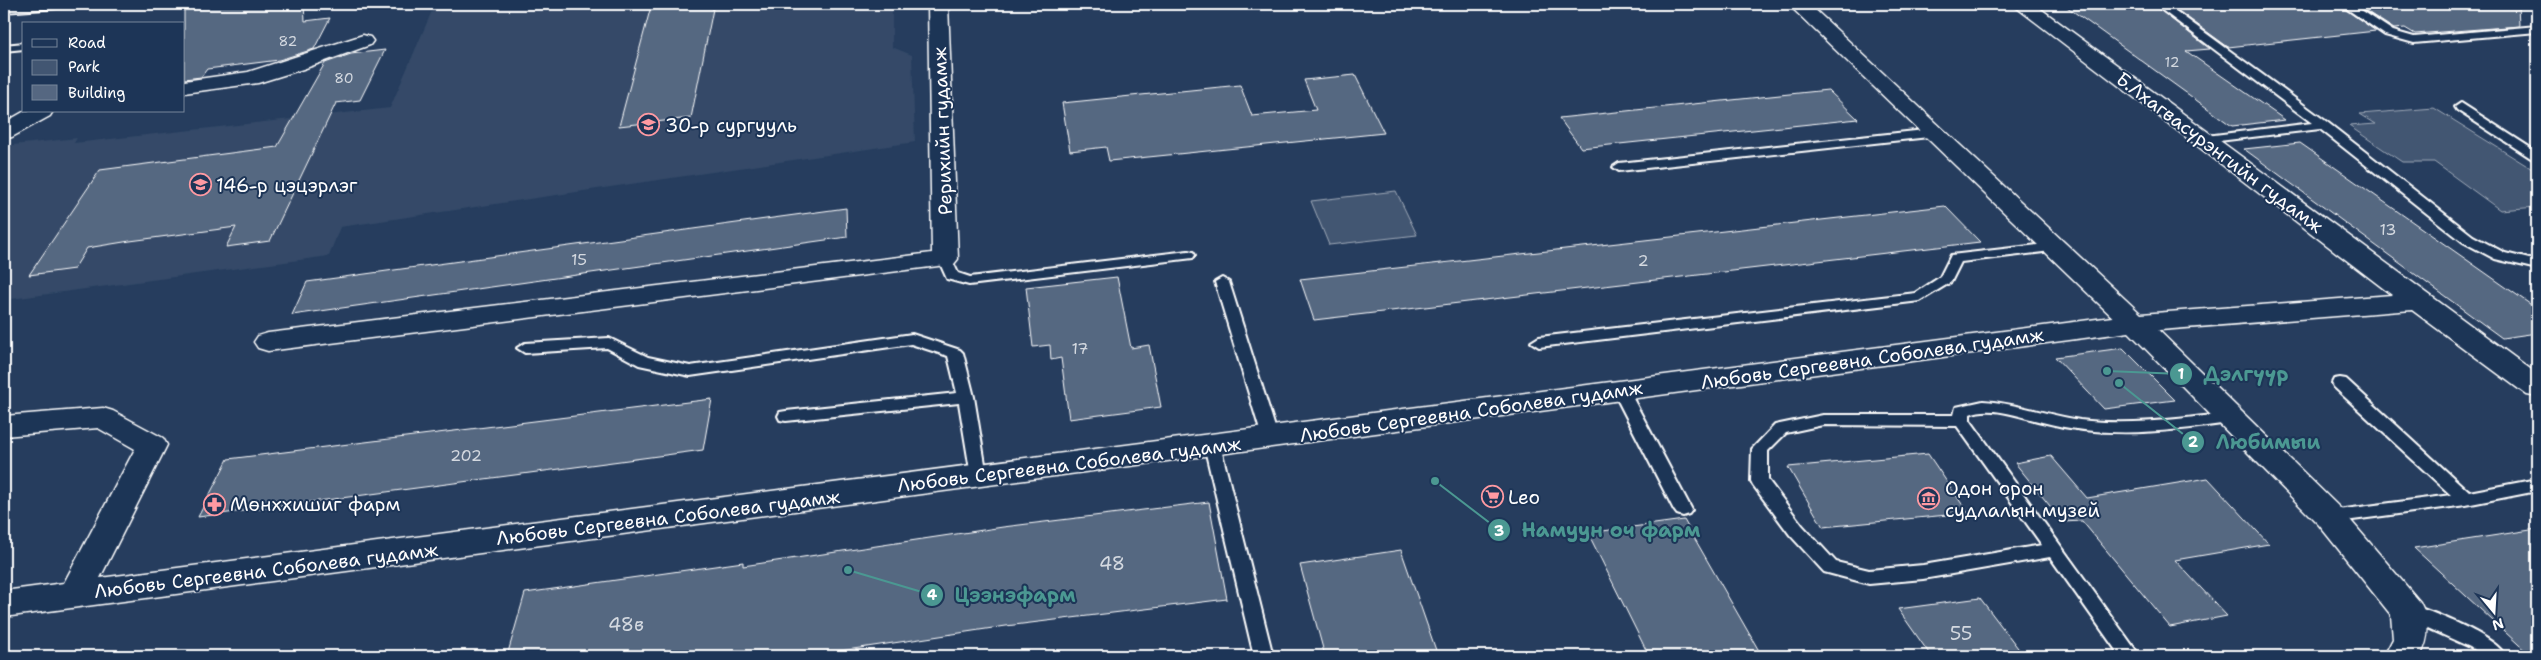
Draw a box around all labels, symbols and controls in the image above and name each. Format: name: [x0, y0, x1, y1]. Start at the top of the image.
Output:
legend: [22, 22, 185, 112]
house number: 82: [279, 32, 297, 50]
text: Road: [68, 33, 106, 53]
street label: Рерихийн гудамж: [927, 47, 958, 215]
house number: 12: [2165, 53, 2179, 71]
text: Park: [68, 57, 100, 77]
street label: Б.Лхагвасүрэнгийн гудамж: [2111, 66, 2328, 239]
house number: 80: [334, 69, 354, 87]
text: Building: [68, 83, 125, 103]
school or university icon: 30-р сургууль: [637, 113, 661, 137]
place label: 30-р сургууль: [665, 113, 797, 138]
school or university icon: 146-р цэцэрлэг: [188, 173, 212, 197]
place label: 146-р цэцэрлэг: [216, 173, 358, 198]
house number: 13: [2379, 219, 2397, 240]
house number: 15: [571, 249, 587, 270]
house number: 2: [1637, 250, 1649, 271]
street label: Любовь Сергеевна Соболева гудамж: [1699, 322, 2045, 395]
house number: 17: [1071, 338, 1089, 359]
callout: Дэлгүүр: [2169, 356, 2299, 391]
text: Дэлгүүр: [2204, 361, 2288, 387]
text: 1: [2178, 364, 2185, 384]
street label: Любовь Сергеевна Соболева гудамж: [1298, 375, 1644, 448]
callout: Любимыи: [2181, 424, 2330, 459]
text: Любимыи: [2216, 429, 2320, 455]
street label: Любовь Сергеевна Соболева гудамж: [896, 431, 1242, 498]
text: 2: [2188, 432, 2199, 452]
house number: 202: [450, 445, 482, 466]
place label: Одон орон судлалын музей: [1945, 476, 2100, 523]
street label: Любовь Сергеевна Соболева гудамж: [495, 484, 841, 551]
supermarket icon: Leo: [1480, 485, 1504, 509]
place label: Leo: [1508, 485, 1540, 510]
museum icon: Одон орон судлалын музей: [1917, 487, 1941, 511]
pharmacy icon: Мөнххишиг фарм: [202, 492, 226, 516]
place label: Мөнххишиг фарм: [230, 492, 400, 517]
callout: Намуун оч фарм: [1486, 513, 1710, 548]
text: Намуун оч фарм: [1522, 517, 1701, 543]
text: 3: [1494, 521, 1504, 541]
street label: Любовь Сергеевна Соболева гудамж: [93, 537, 439, 604]
house number: 48: [1099, 551, 1125, 576]
callout: Цээнэфарм: [919, 578, 1085, 613]
text: Цээнэфарм: [954, 582, 1076, 608]
text: 4: [927, 585, 938, 605]
north arrow: [2468, 588, 2518, 638]
house number: 48в: [608, 612, 644, 637]
text: N: [2490, 614, 2506, 635]
house number: 55: [1950, 621, 1972, 646]

